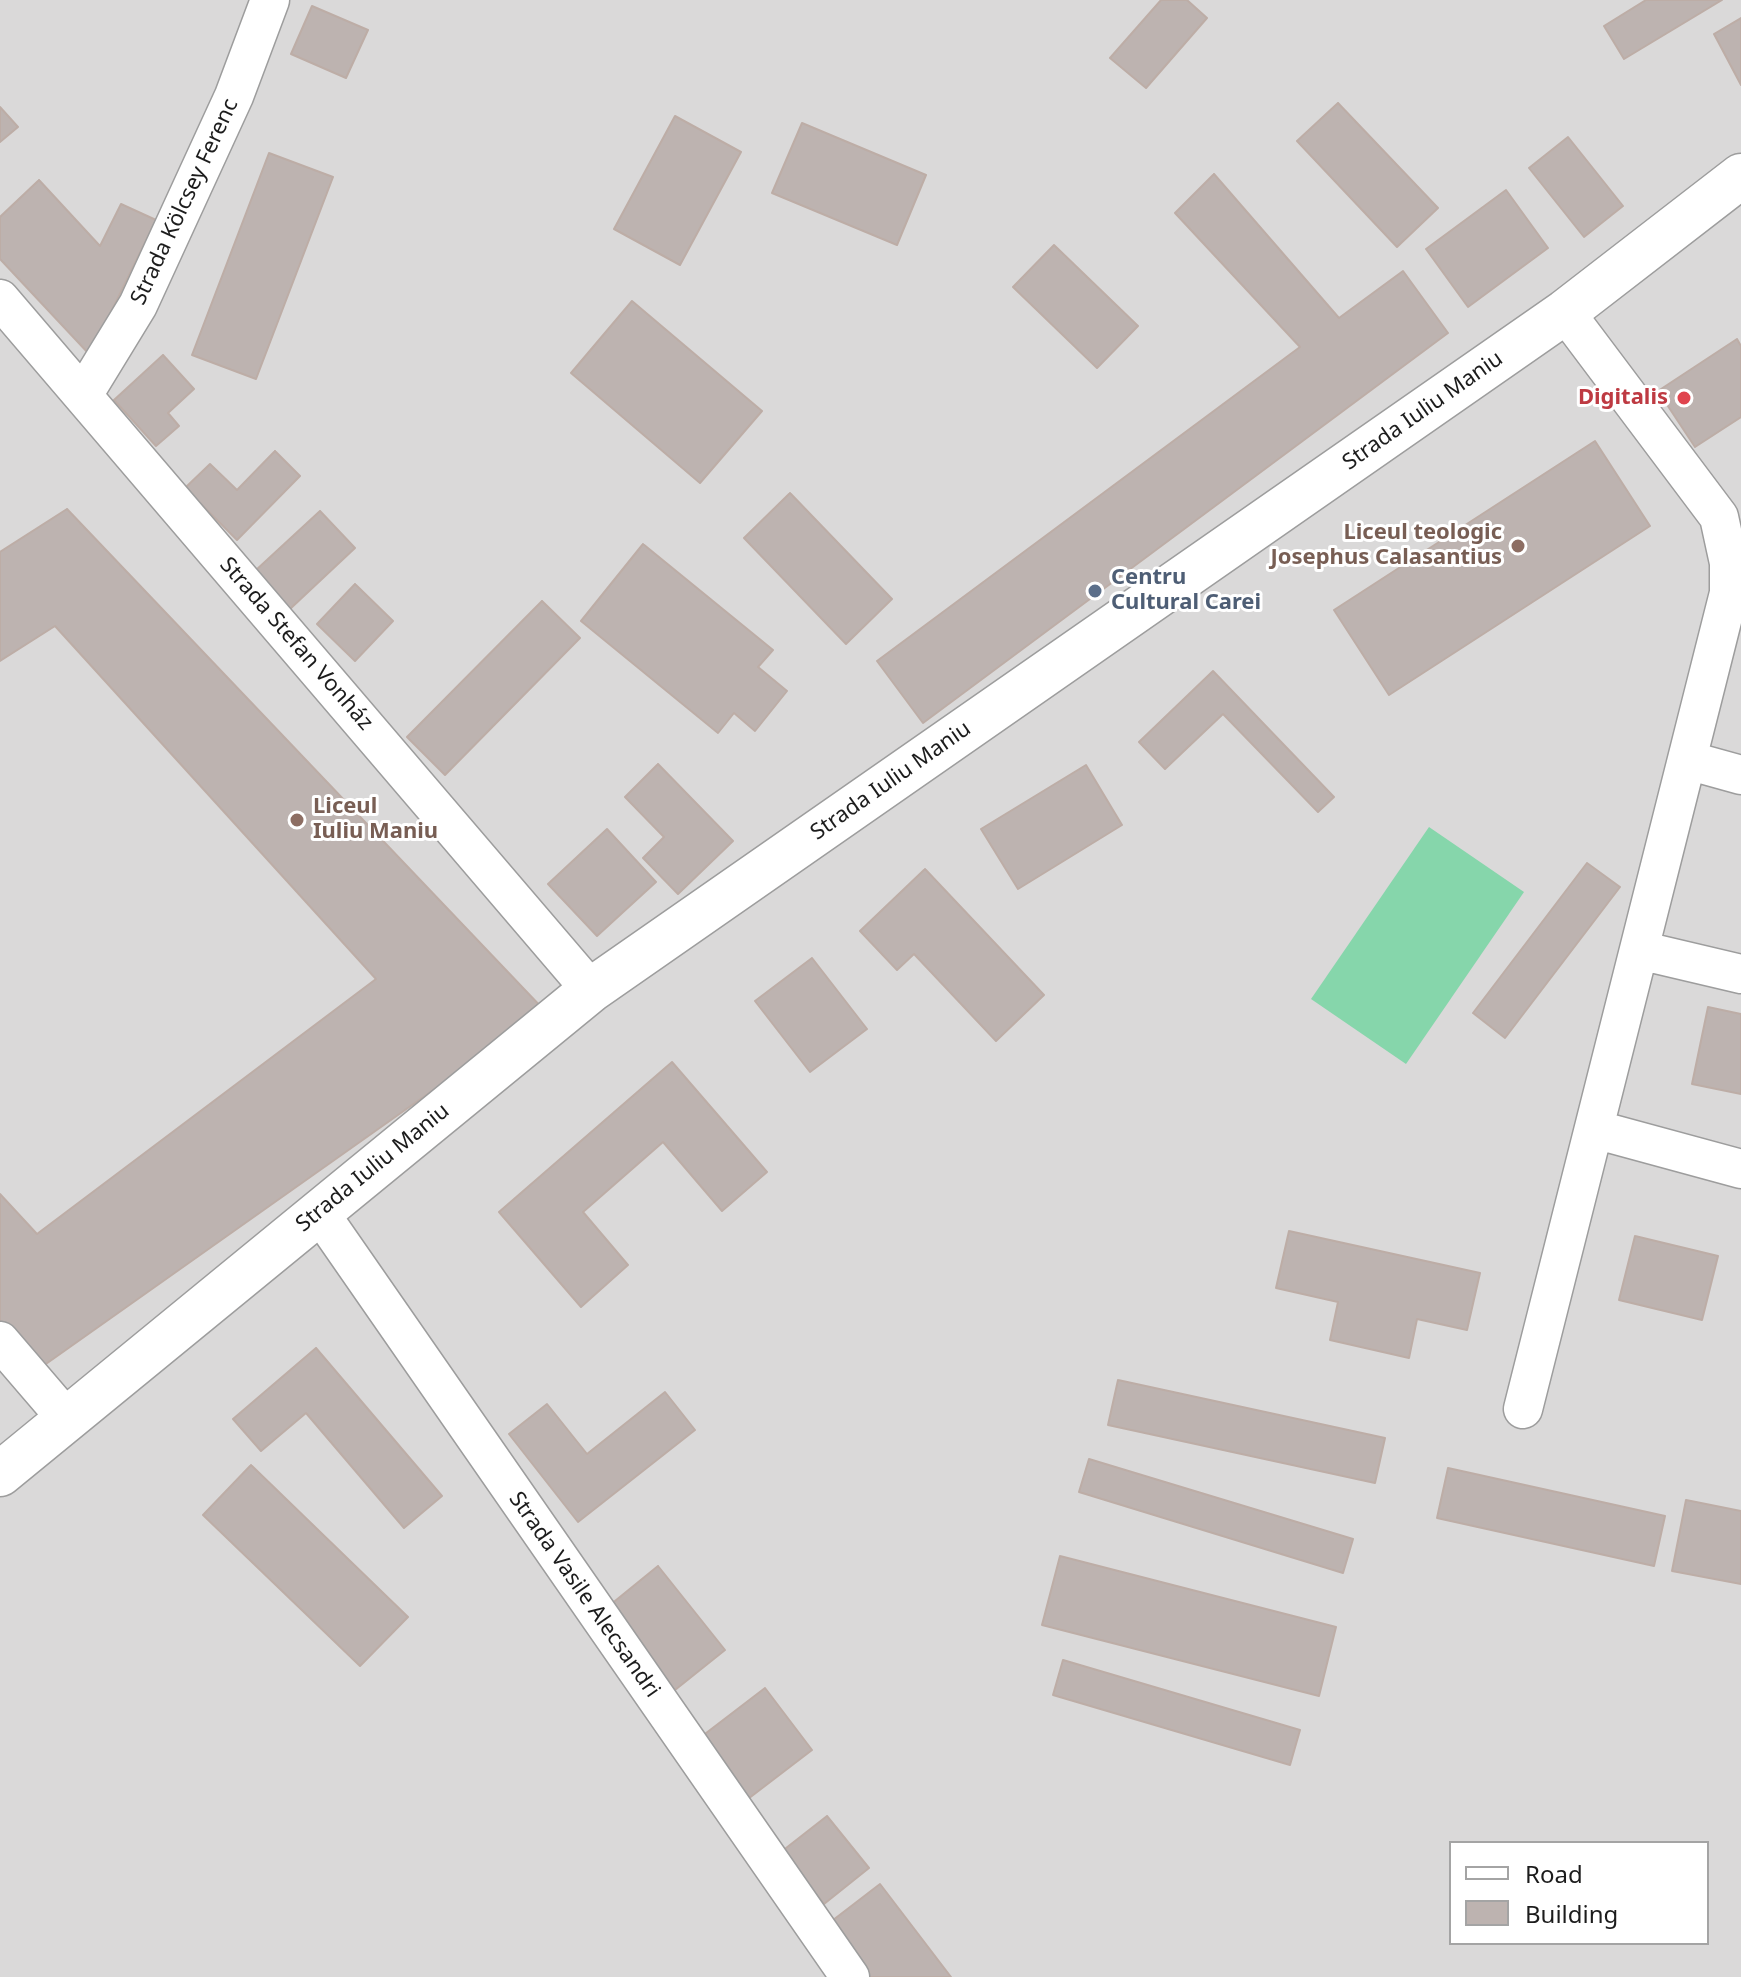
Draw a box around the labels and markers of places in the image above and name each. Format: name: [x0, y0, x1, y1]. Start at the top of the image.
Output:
place label: Digitalis: [1578, 385, 1668, 411]
marker: Digitalis: [1675, 389, 1693, 407]
place label: Liceul teologic Josephus Calasantius: [1270, 520, 1502, 572]
marker: Liceul teologic Josephus Calasantius: [1509, 537, 1527, 555]
place label: Centru Cultural Carei: [1111, 565, 1261, 616]
marker: Centru Cultural Carei: [1086, 582, 1104, 600]
place label: Liceul Iuliu Maniu: [313, 794, 438, 846]
marker: Liceul Iuliu Maniu: [288, 811, 306, 829]

